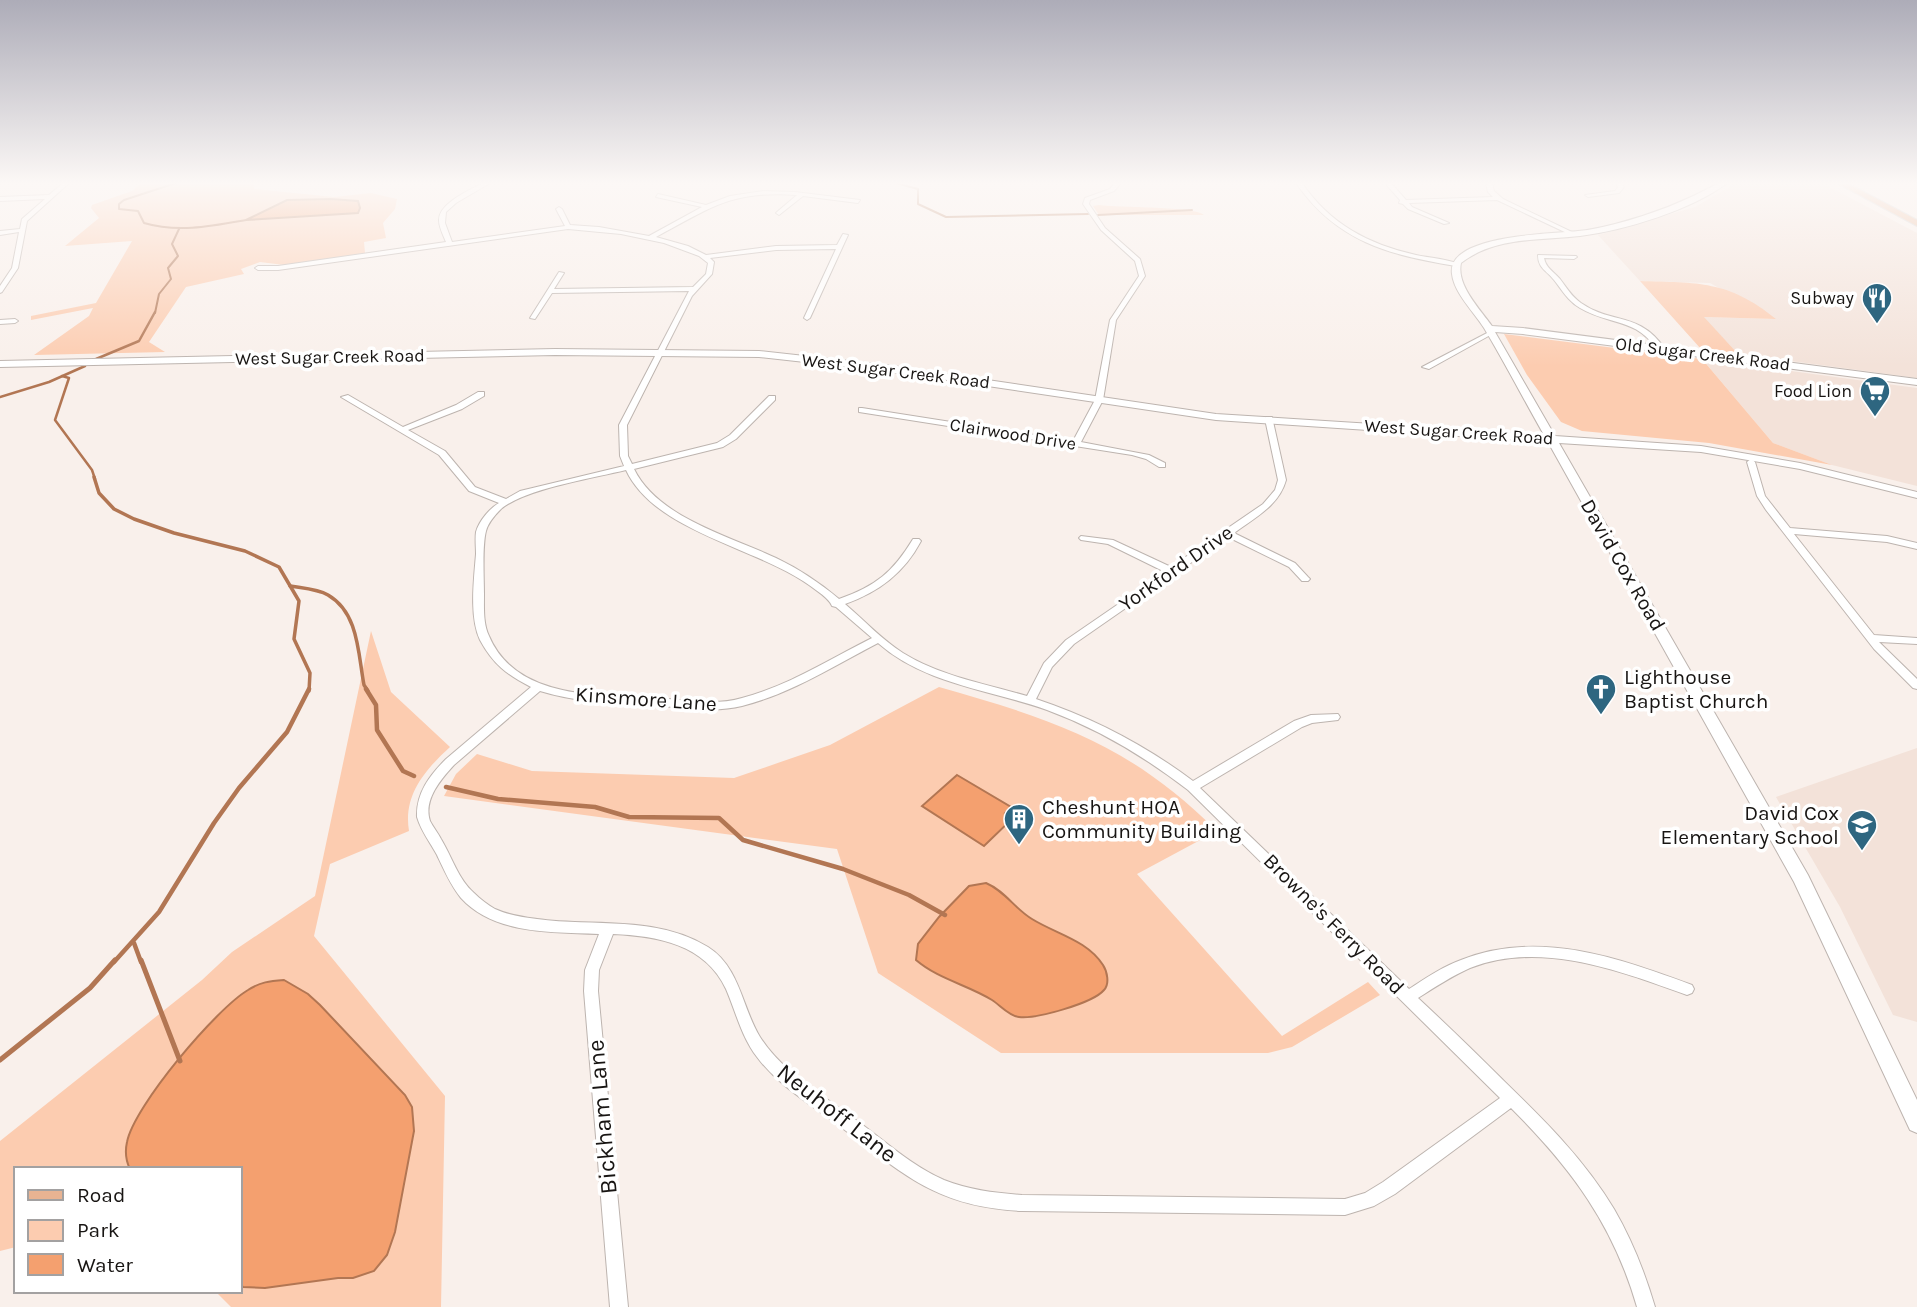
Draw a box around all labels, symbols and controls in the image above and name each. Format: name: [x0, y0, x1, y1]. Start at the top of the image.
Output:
restaurant icon: Subway: [1860, 281, 1894, 325]
place label: Subway: [1790, 287, 1855, 309]
street label: Old Sugar Creek Road: [1614, 332, 1792, 376]
street label: West Sugar Creek Road: [235, 344, 425, 370]
street label: West Sugar Creek Road: [800, 349, 992, 393]
supermarket icon: Food Lion: [1858, 374, 1892, 418]
place label: Food Lion: [1774, 380, 1852, 402]
street label: Clairwood Drive: [948, 413, 1078, 455]
street label: West Sugar Creek Road: [1364, 414, 1554, 450]
street label: David Cox Road: [1576, 495, 1670, 635]
street label: Yorkford Drive: [1114, 520, 1238, 616]
place label: Lighthouse Baptist Church: [1624, 665, 1768, 713]
church icon: Lighthouse Baptist Church: [1584, 672, 1618, 716]
street label: Kinsmore Lane: [574, 682, 718, 716]
place label: Cheshunt HOA Community Building: [1042, 795, 1241, 843]
place label: David Cox Elementary School: [1661, 801, 1839, 849]
building icon: Cheshunt HOA Community Building: [1002, 802, 1036, 846]
school or university icon: David Cox Elementary School: [1845, 808, 1879, 852]
street label: Browne's Ferry Road: [1259, 849, 1409, 999]
street label: Bickham Lane: [581, 1039, 623, 1195]
street label: Neuhoff Lane: [772, 1058, 902, 1168]
legend: [14, 1167, 242, 1293]
text: Road: [77, 1183, 125, 1207]
text: Park: [77, 1218, 120, 1242]
text: Water: [77, 1253, 133, 1277]

